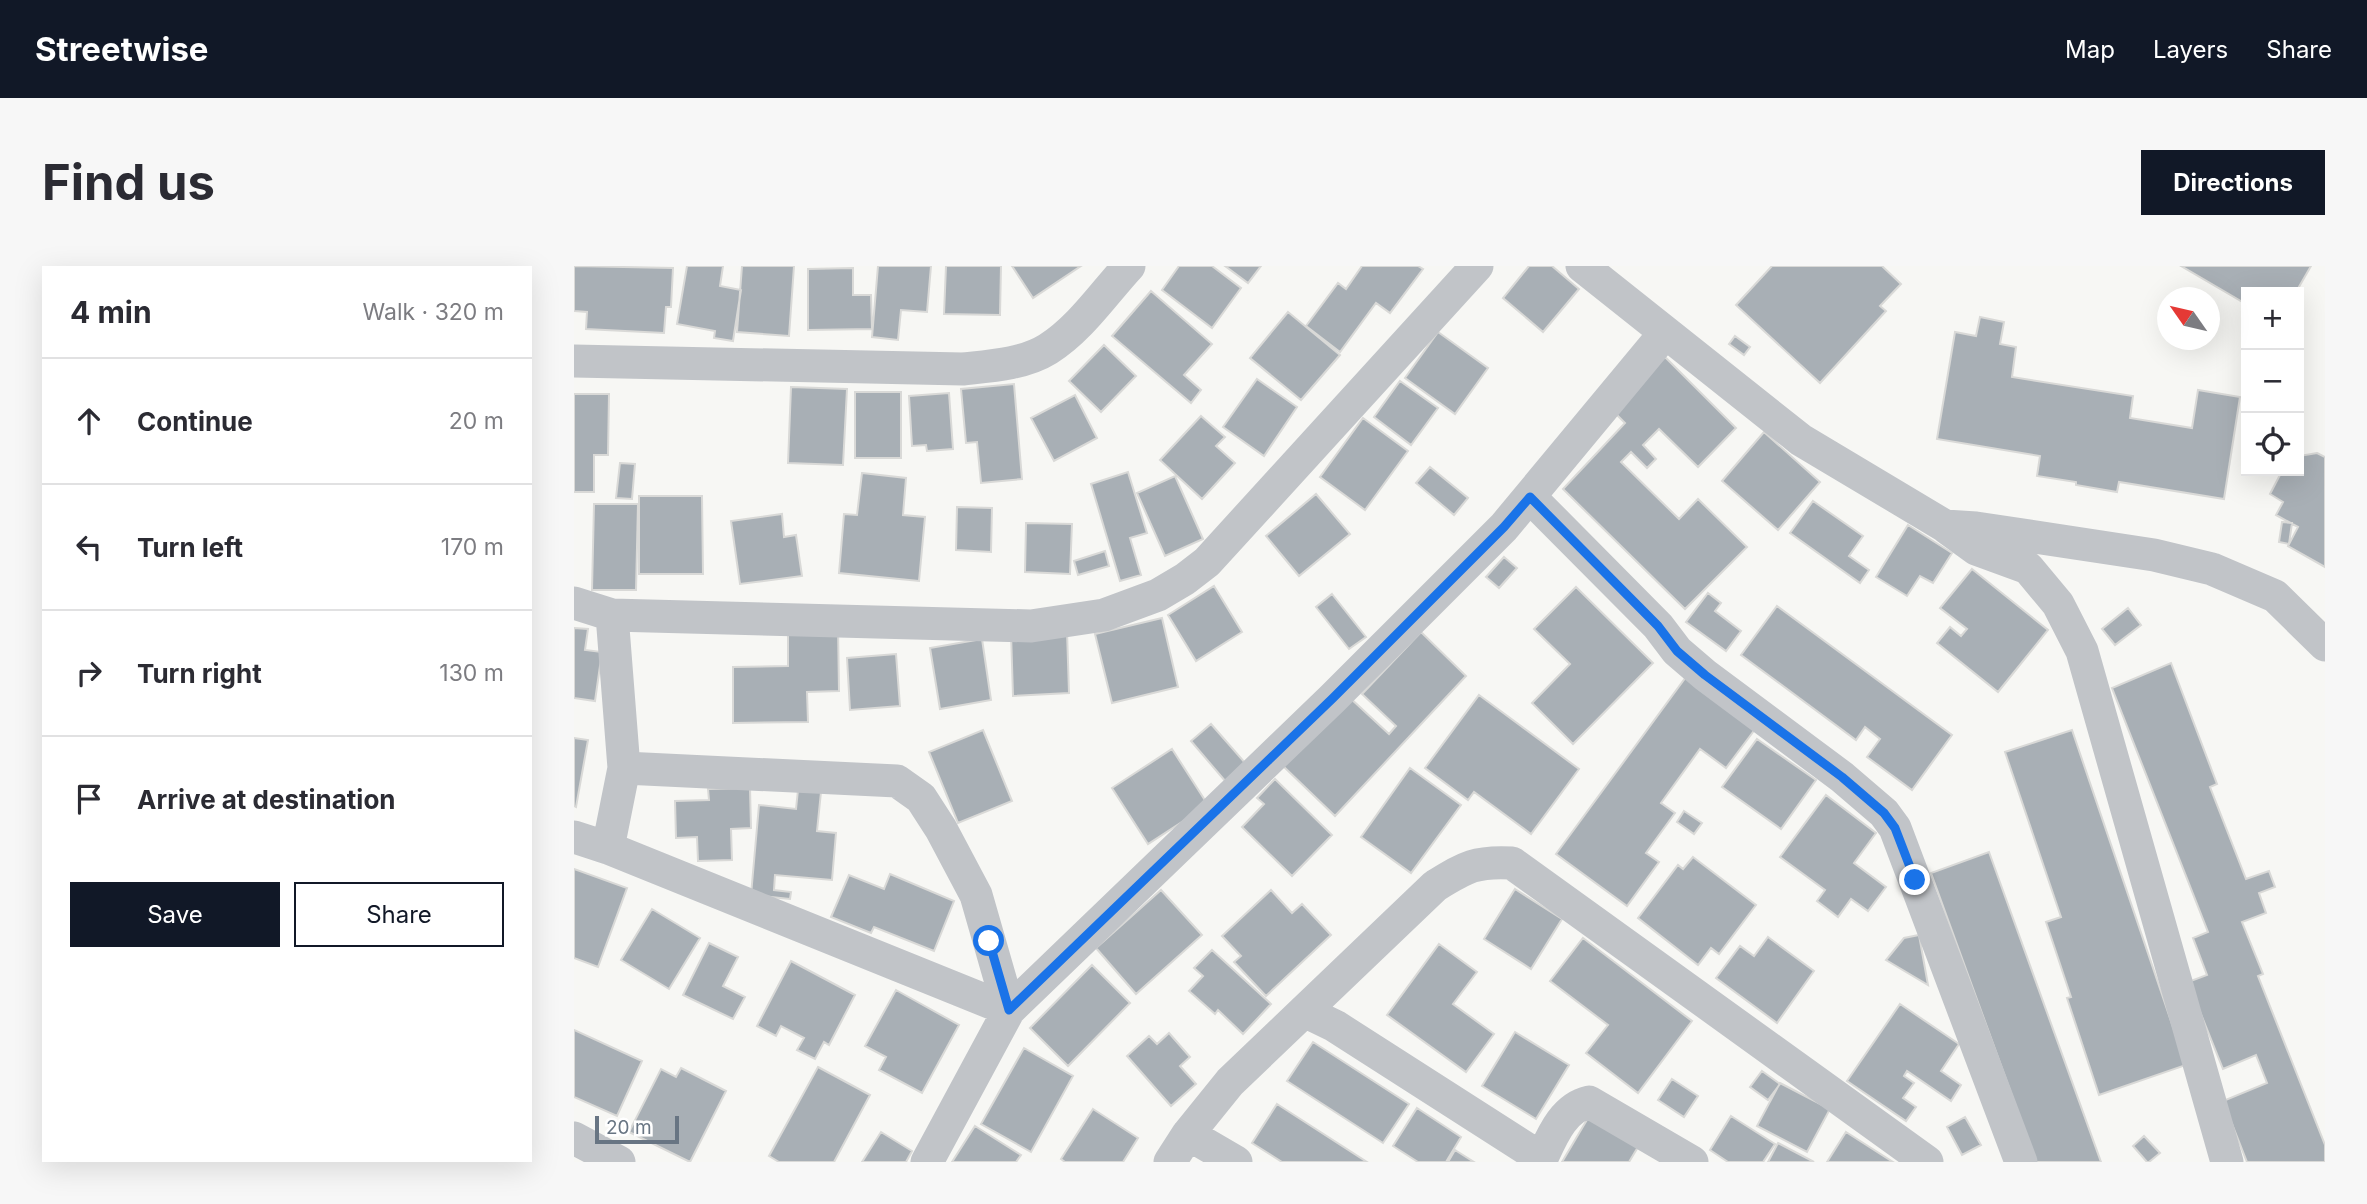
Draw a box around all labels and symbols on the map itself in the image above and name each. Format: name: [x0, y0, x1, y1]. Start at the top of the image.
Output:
north arrow: [2157, 287, 2220, 350]
route end: [1899, 864, 1930, 895]
route start: [973, 925, 1004, 956]
scale bar: [595, 1113, 679, 1145]

